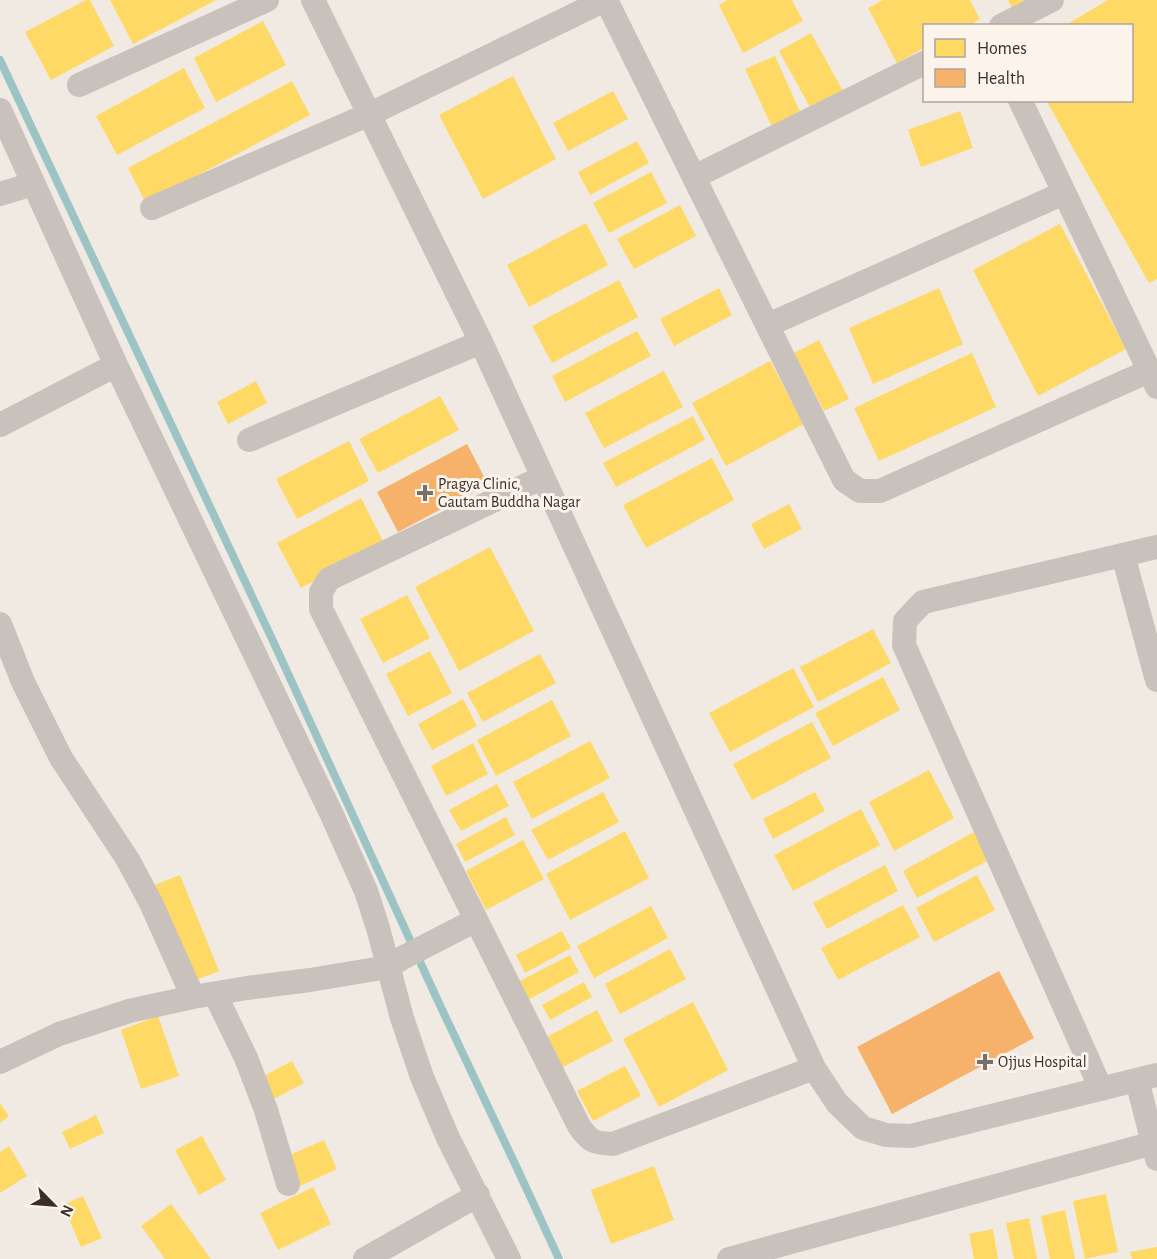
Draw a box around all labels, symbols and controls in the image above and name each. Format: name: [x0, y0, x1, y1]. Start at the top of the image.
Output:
legend: [923, 24, 1133, 102]
text: Homes: [977, 40, 1027, 58]
text: Health: [977, 70, 1025, 88]
place label: Pragya Clinic, Gautam Buddha Nagar: [438, 476, 581, 510]
marker: Pragya Clinic, Gautam Buddha Nagar: [416, 484, 434, 502]
marker: Ojjus Hospital: [976, 1053, 994, 1071]
place label: Ojjus Hospital: [998, 1054, 1087, 1071]
north arrow: [24, 1175, 84, 1235]
text: N: [57, 1202, 76, 1219]

